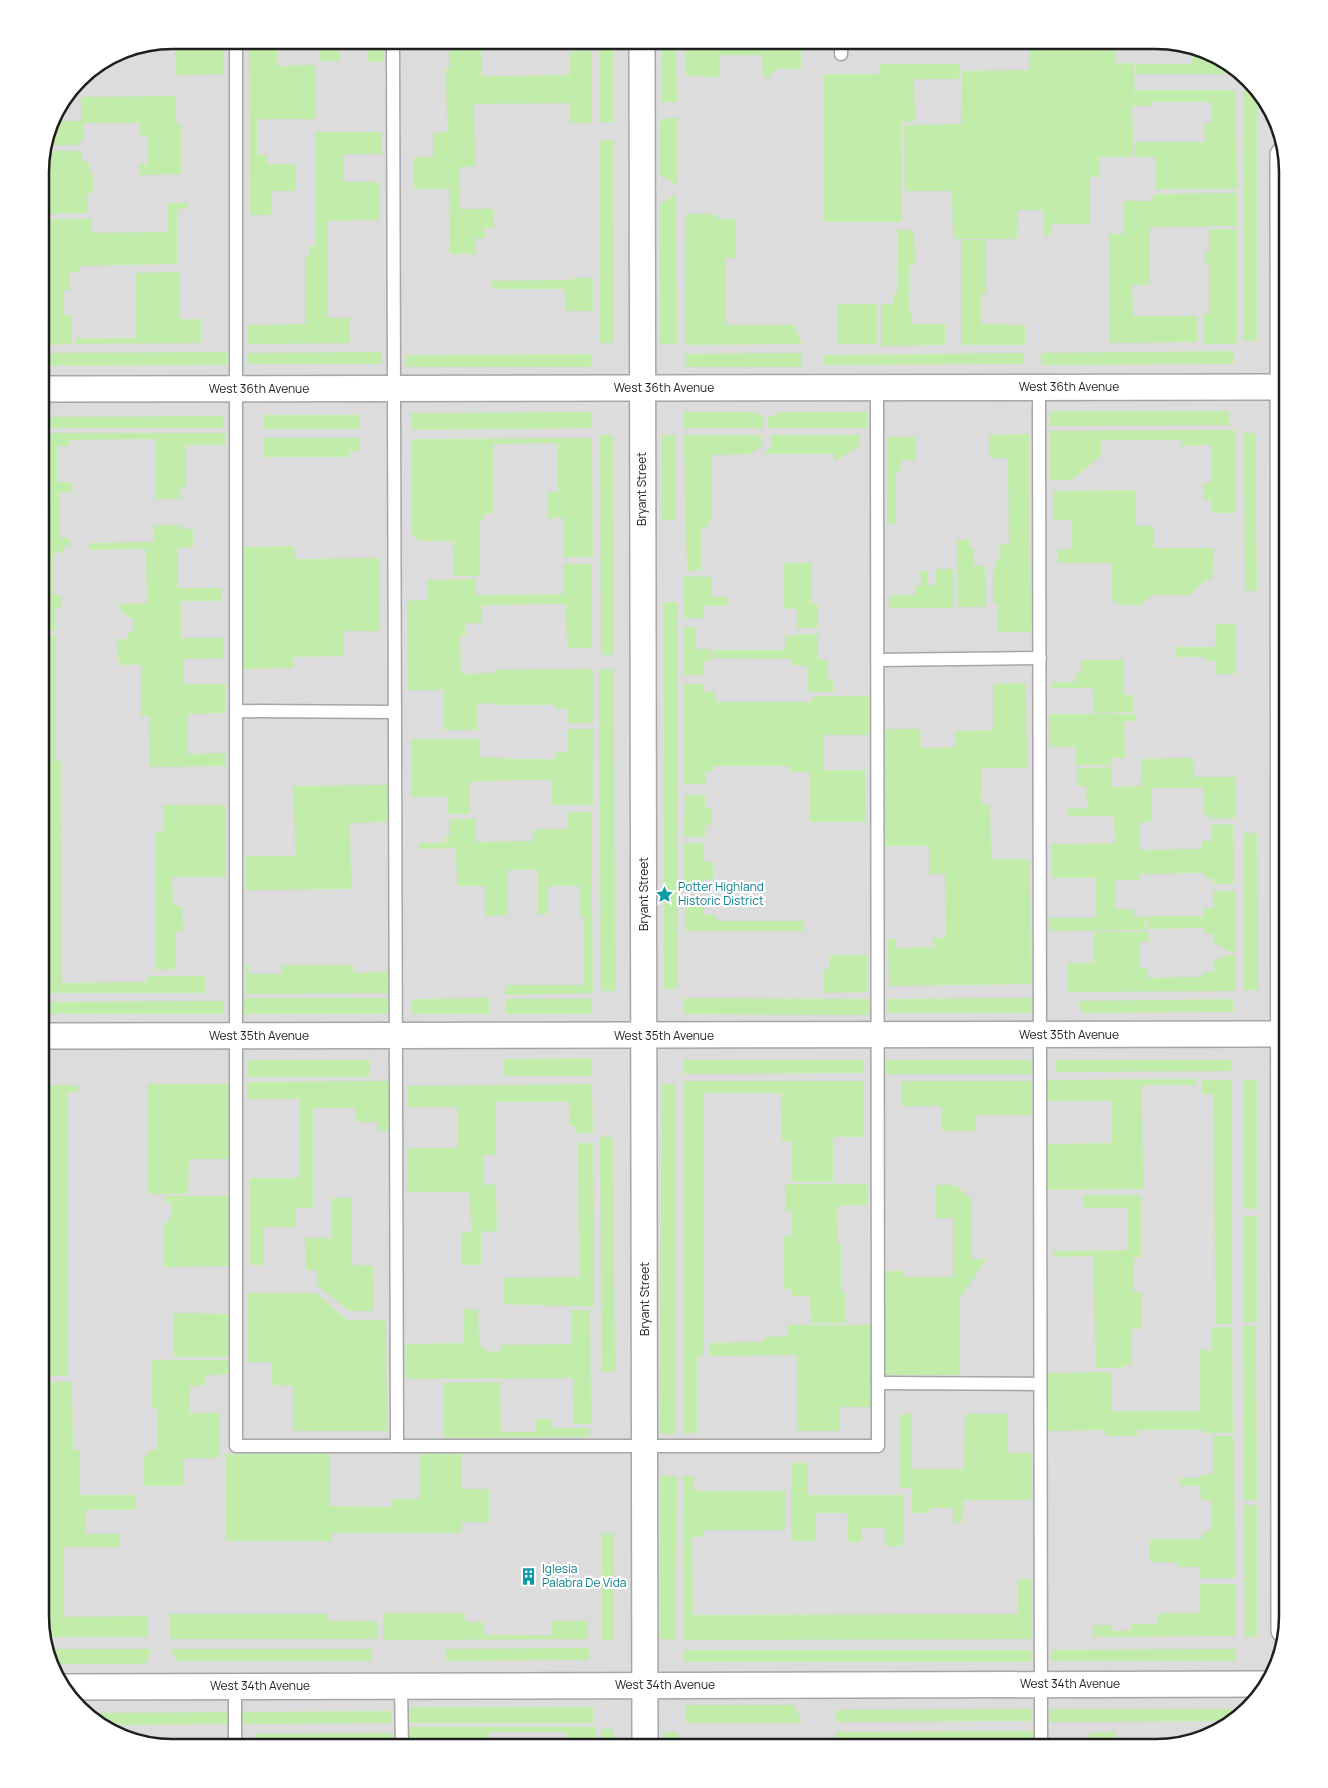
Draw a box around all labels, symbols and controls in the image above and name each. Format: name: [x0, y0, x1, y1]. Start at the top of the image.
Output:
street label: West 36th Avenue: [1019, 378, 1119, 395]
street label: West 36th Avenue: [614, 379, 714, 396]
street label: West 36th Avenue: [209, 380, 309, 397]
street label: Bryant Street: [633, 452, 650, 526]
street label: Bryant Street: [635, 857, 652, 931]
place label: Potter Highland Historic District: [678, 878, 764, 909]
place icon: Potter Highland Historic District: [654, 884, 674, 904]
street label: West 35th Avenue: [1019, 1026, 1119, 1043]
street label: West 35th Avenue: [209, 1027, 309, 1044]
street label: West 35th Avenue: [614, 1027, 714, 1044]
street label: Bryant Street: [636, 1262, 653, 1336]
place label: Iglesia Palabra De Vida: [542, 1560, 626, 1591]
building icon: Iglesia Palabra De Vida: [518, 1566, 538, 1586]
street label: West 34th Avenue: [1020, 1675, 1120, 1692]
street label: West 34th Avenue: [615, 1676, 715, 1693]
street label: West 34th Avenue: [210, 1677, 310, 1694]

